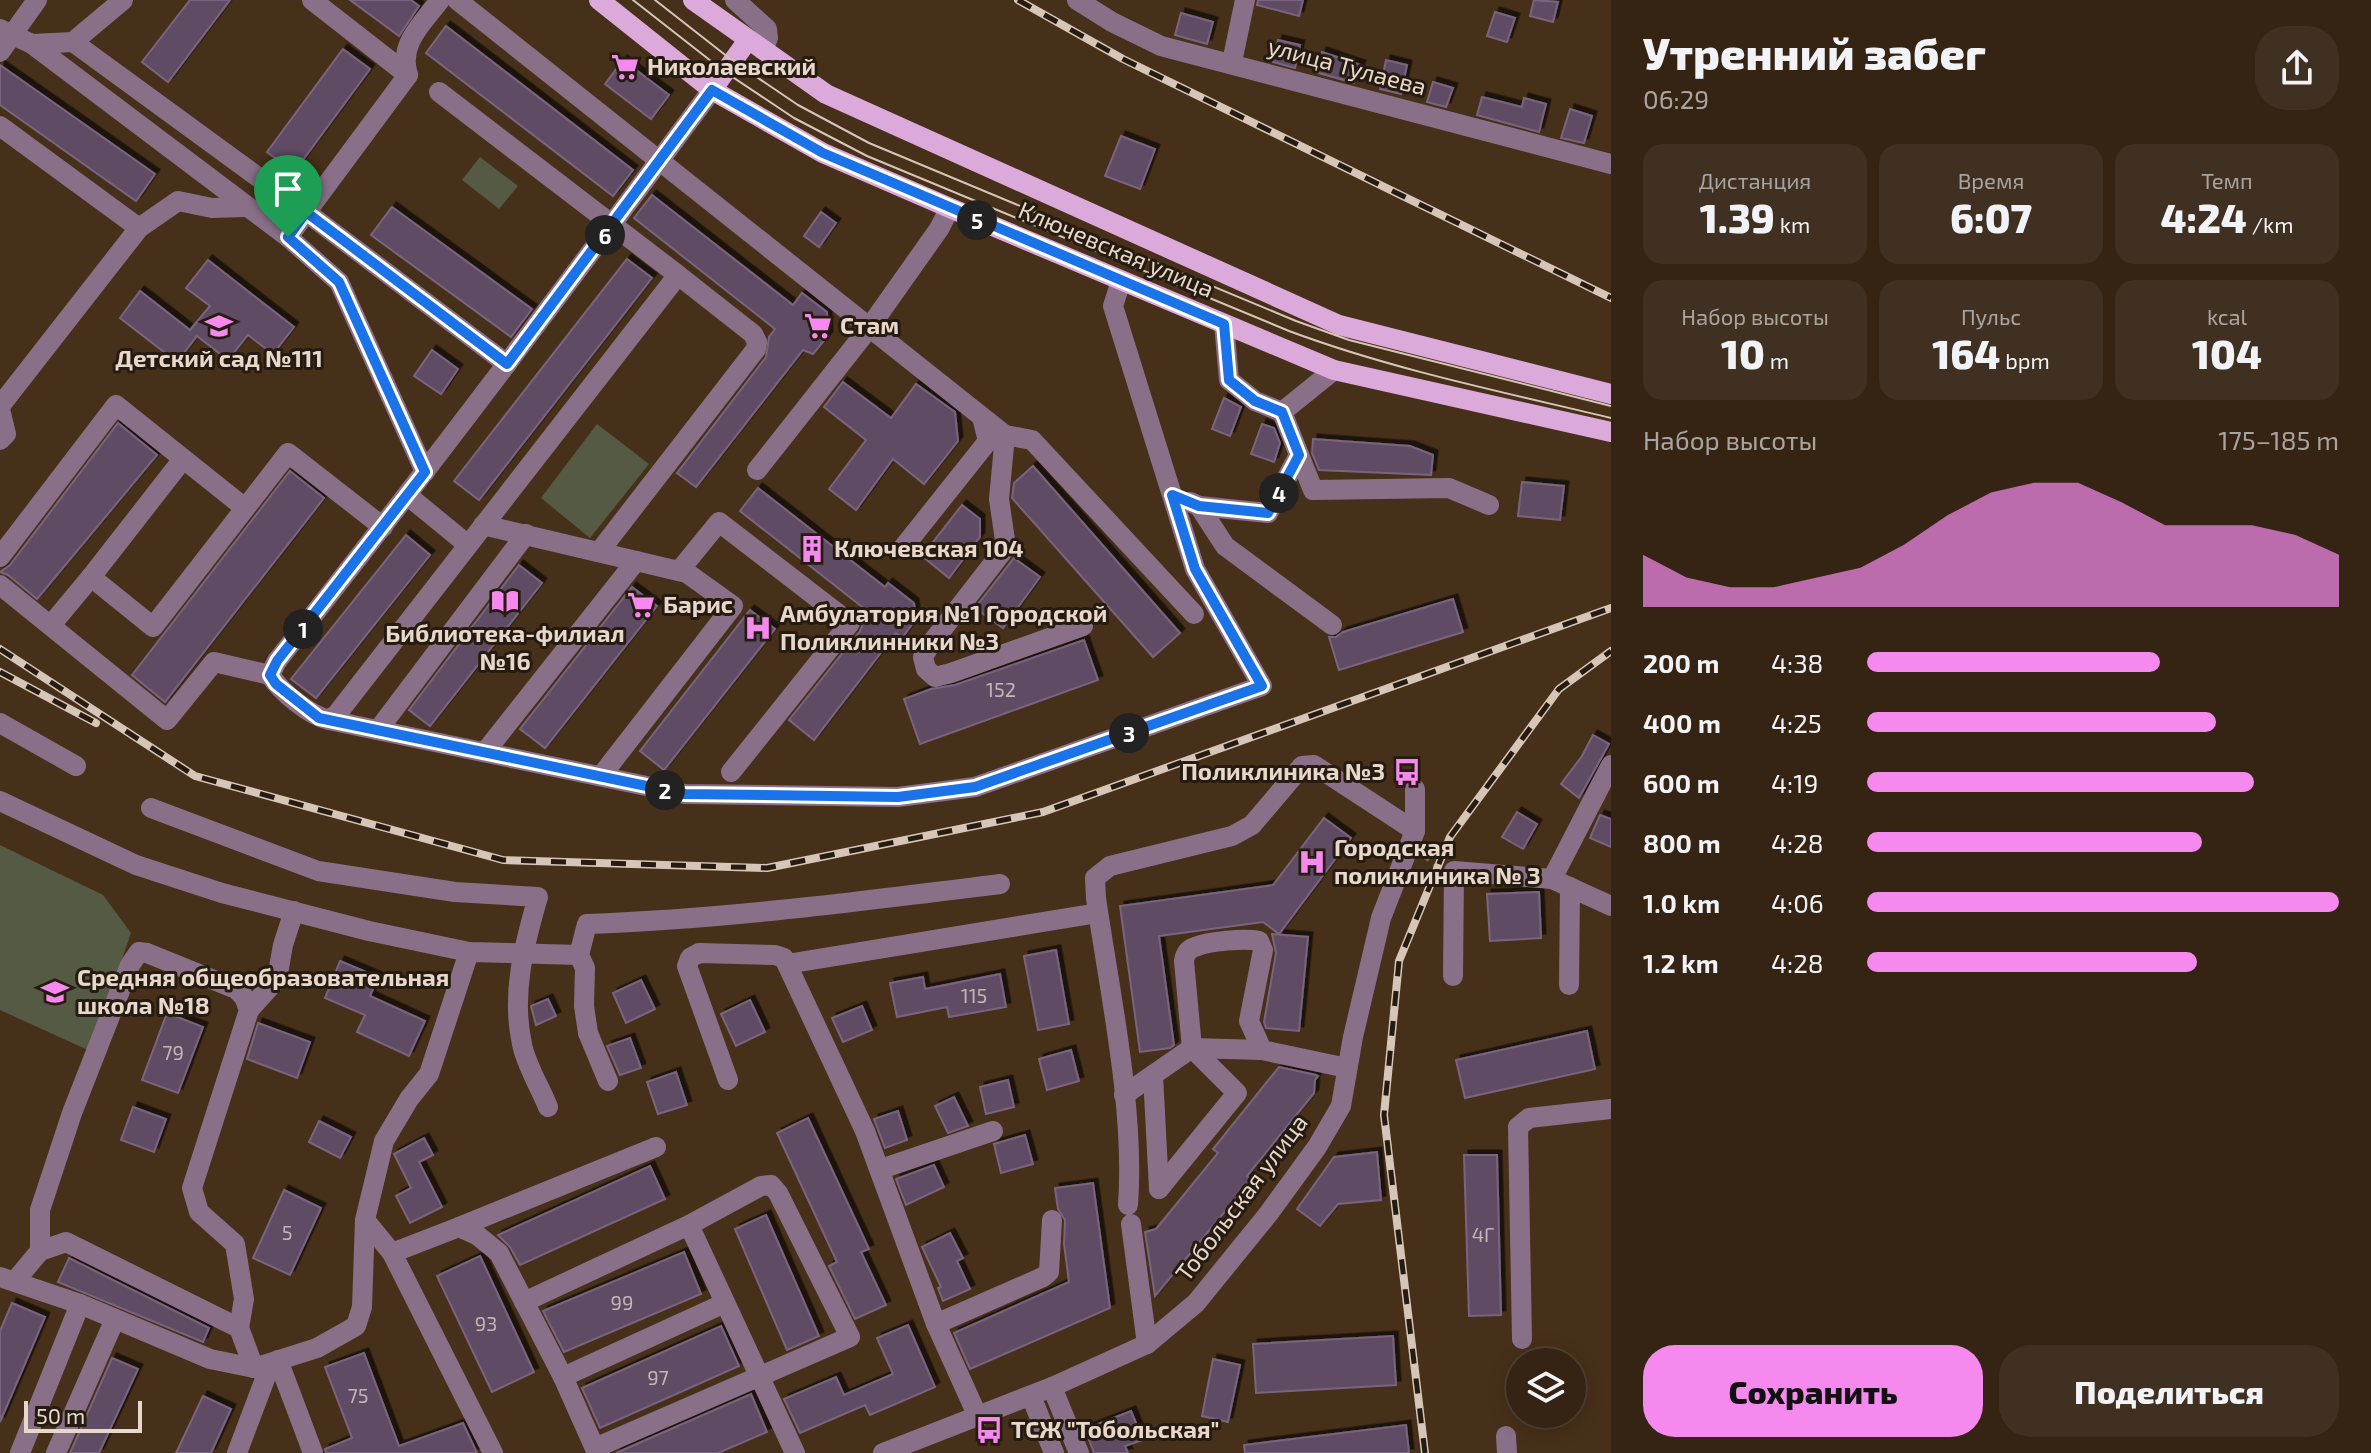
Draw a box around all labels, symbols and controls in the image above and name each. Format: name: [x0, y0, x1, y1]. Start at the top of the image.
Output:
text: Утренний забег: [1643, 26, 1986, 79]
button: share: [2255, 26, 2339, 110]
street label: улица Тулаева: [1265, 30, 1430, 102]
place label: Николаевский: [647, 51, 816, 80]
supermarket icon: Николаевский: [610, 52, 640, 82]
text: 06:29: [1643, 83, 1709, 114]
pin: [254, 155, 322, 237]
icon: arrive: [266, 167, 310, 211]
text: Дистанция: [1699, 167, 1811, 193]
text: Время: [1958, 167, 2024, 193]
text: Темп: [2201, 167, 2253, 193]
text: 1.39: [1700, 193, 1775, 241]
text: 6:07: [1950, 193, 2032, 241]
text: 4:24: [2160, 193, 2247, 241]
street label: Ключевская улица: [1014, 194, 1219, 304]
pin: 5: [957, 200, 997, 240]
text: 5: [971, 207, 983, 233]
text: km: [1775, 211, 1810, 237]
text: /km: [2247, 211, 2294, 237]
pin: 6: [585, 215, 625, 255]
text: 6: [599, 222, 611, 248]
text: Набор высоты: [1681, 303, 1829, 329]
text: Пульс: [1961, 303, 2021, 329]
text: kcal: [2207, 303, 2247, 329]
place label: Стам: [840, 310, 899, 339]
school or university icon: Детский сад №111: [204, 311, 234, 341]
supermarket icon: Стам: [803, 311, 833, 341]
text: 10: [1721, 329, 1765, 377]
text: 164: [1932, 329, 2000, 377]
text: 104: [2192, 329, 2262, 377]
place label: Детский сад №111: [115, 343, 323, 372]
text: m: [1765, 347, 1789, 373]
text: bpm: [2000, 347, 2050, 373]
text: Набор высоты: [1643, 424, 1817, 455]
text: 175–185 m: [2218, 424, 2339, 455]
pin: 4: [1259, 473, 1299, 513]
text: 4: [1272, 480, 1286, 506]
place label: Ключевская 104: [834, 533, 1024, 562]
building icon: Ключевская 104: [797, 534, 827, 564]
library icon: Библиотека-филиал №16: [490, 586, 520, 616]
place label: Барис: [663, 589, 733, 618]
supermarket icon: Барис: [626, 590, 656, 620]
place label: Амбулатория №1 Городской Поликлинники №3: [780, 598, 1107, 655]
pin: 1: [283, 609, 323, 649]
hospital icon: Амбулатория №1 Городской Поликлинники №3: [743, 613, 773, 643]
text: 1: [298, 616, 308, 642]
place label: Библиотека-филиал №16: [385, 618, 625, 675]
text: 200 m: [1643, 647, 1719, 678]
text: 4:38: [1771, 647, 1823, 678]
house number: 152: [986, 677, 1016, 701]
text: 400 m: [1643, 707, 1721, 738]
text: 4:25: [1771, 707, 1822, 738]
pin: 3: [1109, 713, 1149, 753]
text: 3: [1123, 720, 1135, 746]
place label: Поликлиника №3: [1181, 756, 1385, 785]
bus stop icon: Поликлиника №3: [1392, 757, 1422, 787]
text: 600 m: [1643, 767, 1720, 798]
text: 4:19: [1771, 767, 1818, 798]
pin: 2: [645, 770, 685, 810]
text: 2: [659, 777, 671, 803]
text: 800 m: [1643, 827, 1721, 858]
text: 4:28: [1771, 827, 1824, 858]
place label: Городская поликлиника № 3: [1334, 832, 1541, 889]
hospital icon: Городская поликлиника № 3: [1297, 847, 1327, 877]
text: 1.0 km: [1643, 887, 1720, 918]
text: 4:06: [1771, 887, 1824, 918]
text: 1.2 km: [1643, 947, 1719, 978]
text: 4:28: [1771, 947, 1824, 978]
place label: Средняя общеобразовательная школа №18: [77, 962, 449, 1019]
school or university icon: Средняя общеобразовательная школа №18: [40, 977, 70, 1007]
house number: 115: [961, 983, 987, 1007]
house number: 79: [162, 1040, 184, 1064]
street label: Тобольская улица: [1169, 1108, 1314, 1287]
house number: 5: [282, 1220, 292, 1244]
house number: 4Г: [1472, 1222, 1494, 1246]
house number: 99: [611, 1290, 633, 1314]
house number: 93: [475, 1311, 497, 1335]
button: Сохранить: [1643, 1345, 1983, 1437]
button: Поделиться: [1999, 1345, 2339, 1437]
map controls: [1506, 1348, 1586, 1428]
button: layers: [1506, 1348, 1586, 1428]
house number: 97: [647, 1365, 669, 1389]
house number: 75: [348, 1383, 368, 1407]
scale bar: [24, 1397, 142, 1433]
text: 50 m: [36, 1402, 85, 1428]
place label: ТСЖ "Тобольская": [1011, 1414, 1219, 1443]
bus stop icon: ТСЖ "Тобольская": [974, 1415, 1004, 1445]

